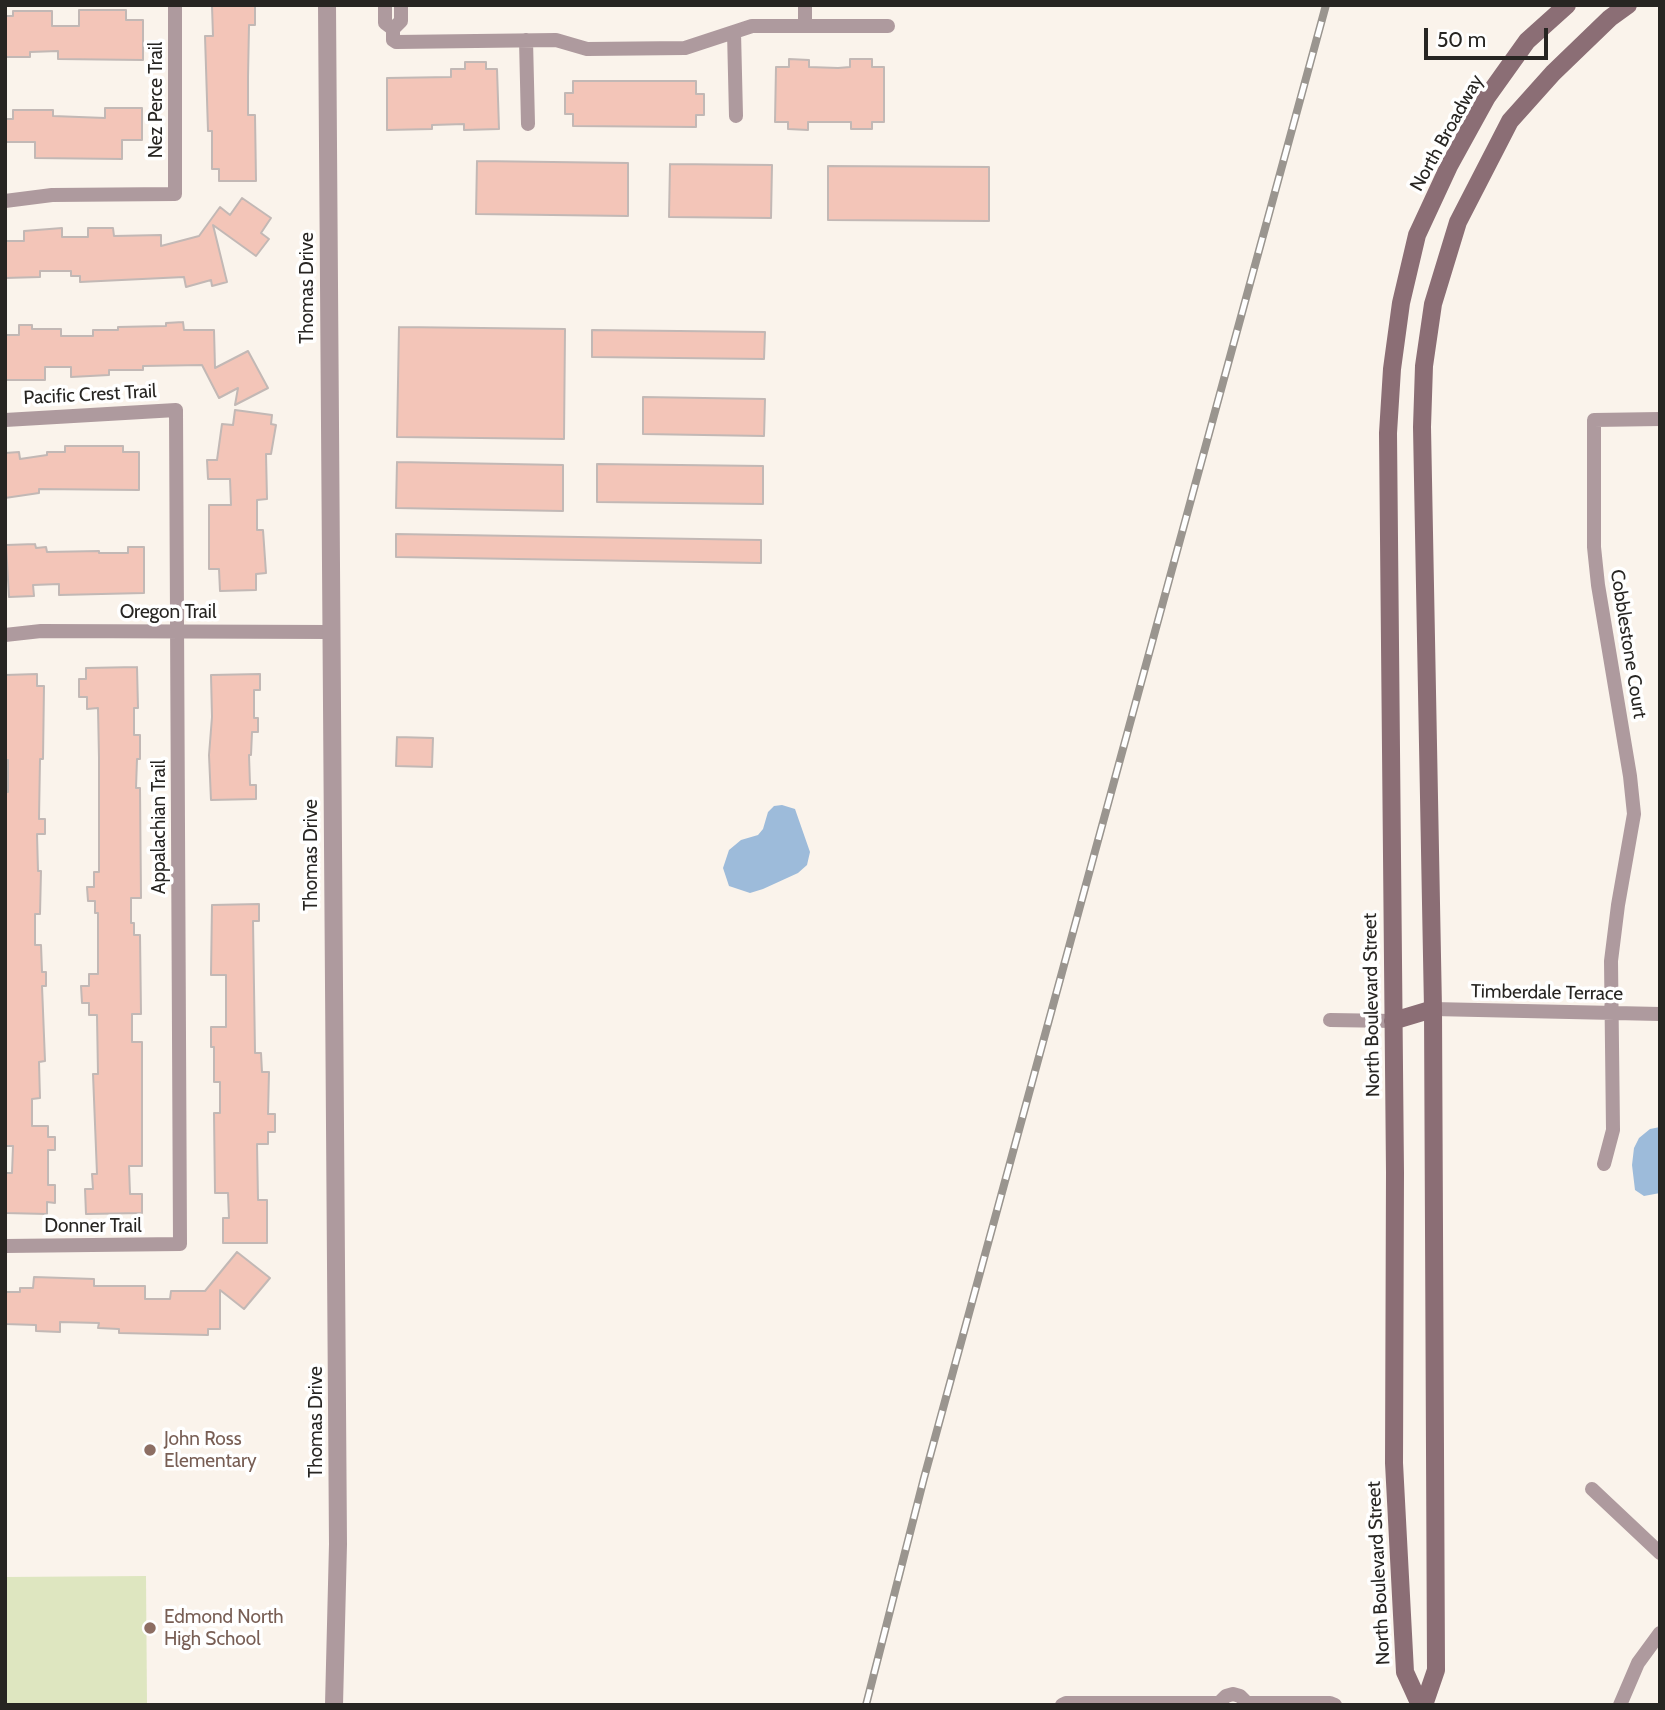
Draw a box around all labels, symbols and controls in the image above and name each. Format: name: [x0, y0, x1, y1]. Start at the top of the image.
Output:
scale bar: [1427, 14, 1551, 58]
text: 50 m: [1437, 27, 1486, 52]
street label: Nez Perce Trail: [145, 42, 167, 158]
street label: North Broadway: [1406, 71, 1488, 195]
street label: Thomas Drive: [296, 232, 318, 344]
street label: Pacific Crest Trail: [23, 380, 157, 410]
street label: Cobblestone Court: [1605, 568, 1651, 720]
street label: Oregon Trail: [120, 601, 216, 623]
street label: Appalachian Trail: [148, 760, 170, 894]
street label: Thomas Drive: [300, 799, 322, 911]
street label: North Boulevard Street: [1359, 913, 1385, 1097]
street label: Timberdale Terrace: [1471, 980, 1623, 1006]
street label: Donner Trail: [44, 1215, 142, 1237]
street label: Thomas Drive: [305, 1366, 327, 1478]
place label: John Ross Elementary: [164, 1428, 257, 1472]
marker: John Ross Elementary: [142, 1442, 158, 1458]
street label: North Boulevard Street: [1363, 1480, 1395, 1666]
place label: Edmond North High School: [164, 1606, 284, 1650]
marker: Edmond North High School: [142, 1620, 158, 1636]

